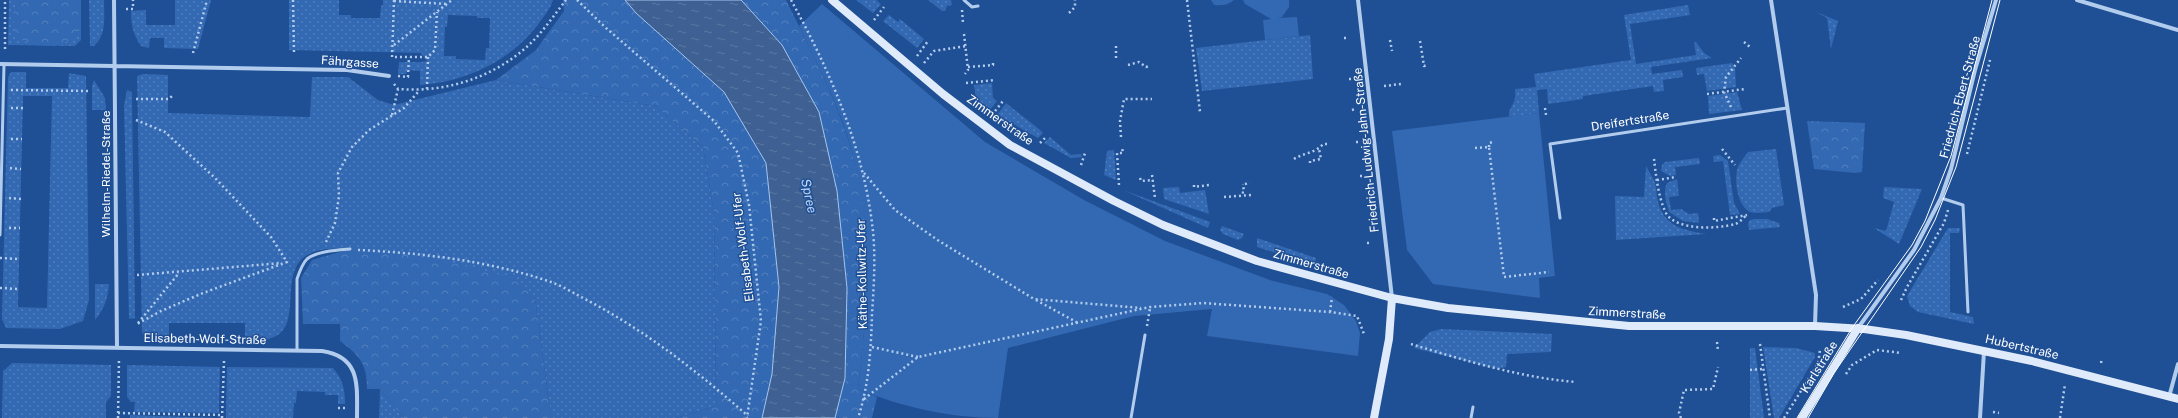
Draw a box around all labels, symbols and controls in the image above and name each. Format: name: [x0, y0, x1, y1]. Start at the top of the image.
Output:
street label: Friedrich-Ebert-Straße: [1937, 34, 1983, 160]
street label: Fährgasse: [321, 53, 380, 71]
street label: Friedrich-Ludwig-Jahn-Straße: [1350, 67, 1382, 233]
street label: Zimmerstraße: [964, 92, 1036, 148]
street label: Dreifertstraße: [1590, 108, 1670, 134]
street label: Wilhelm-Riedel-Straße: [99, 110, 113, 238]
water label: Spree: [798, 177, 820, 215]
street label: Elisabeth-Wolf-Ufer: [729, 191, 757, 303]
street label: Käthe-Kollwitz-Ufer: [854, 218, 870, 329]
street label: Zimmerstraße: [1271, 246, 1351, 282]
street label: Zimmerstraße: [1588, 304, 1667, 322]
street label: Elisabeth-Wolf-Straße: [143, 331, 267, 347]
street label: Hubertstraße: [1984, 332, 2060, 362]
street label: Karlstraße: [1798, 338, 1841, 396]

